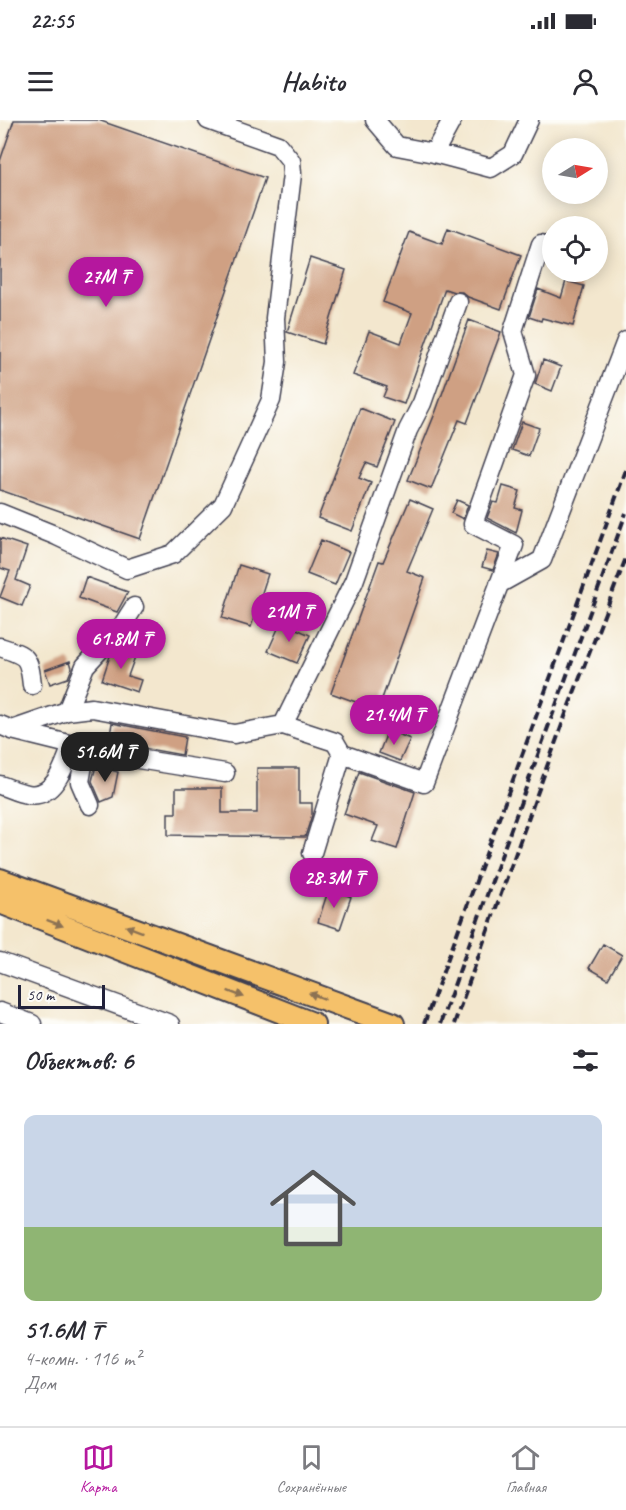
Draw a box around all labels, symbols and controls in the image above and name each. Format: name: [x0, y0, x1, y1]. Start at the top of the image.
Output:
text: 22:55: [30, 7, 73, 35]
text: Habito: [281, 64, 345, 98]
icon: menu: [24, 65, 57, 98]
icon: person: [569, 65, 602, 98]
north arrow: [542, 138, 608, 204]
map controls: [542, 138, 608, 282]
button: locate: [542, 216, 608, 282]
pin: 27M ₸: [64, 257, 148, 308]
text: 27M ₸: [82, 264, 130, 289]
pin: 21M ₸: [247, 592, 331, 643]
text: 21M ₸: [265, 599, 313, 624]
pin: 61.8M ₸: [66, 619, 176, 670]
text: 61.8M ₸: [91, 626, 151, 651]
pin: 21.4M ₸: [339, 695, 449, 746]
text: 21.4M ₸: [364, 702, 424, 727]
pin: 51.6M ₸: [50, 732, 160, 783]
text: 51.6M ₸: [75, 739, 135, 764]
pin: 28.3M ₸: [279, 858, 389, 909]
text: 28.3M ₸: [304, 865, 364, 890]
one-way arrow: [46, 919, 64, 929]
one-way arrow: [124, 923, 142, 933]
scale bar: [18, 982, 105, 1010]
text: 50 m: [27, 985, 54, 1005]
one-way arrow: [228, 989, 246, 999]
one-way arrow: [307, 991, 325, 1001]
text: Объектов: 6: [24, 1044, 133, 1077]
icon: filters: [569, 1044, 602, 1077]
icon: home: [259, 1154, 367, 1262]
text: 51.6M ₸: [24, 1313, 102, 1346]
text: 4-комн. · 116 m²: [24, 1346, 141, 1371]
text: Дом: [24, 1371, 56, 1396]
tab: Карта: [80, 1441, 117, 1497]
tab: Сохранённые: [276, 1441, 346, 1497]
tab: Главная: [506, 1441, 546, 1497]

